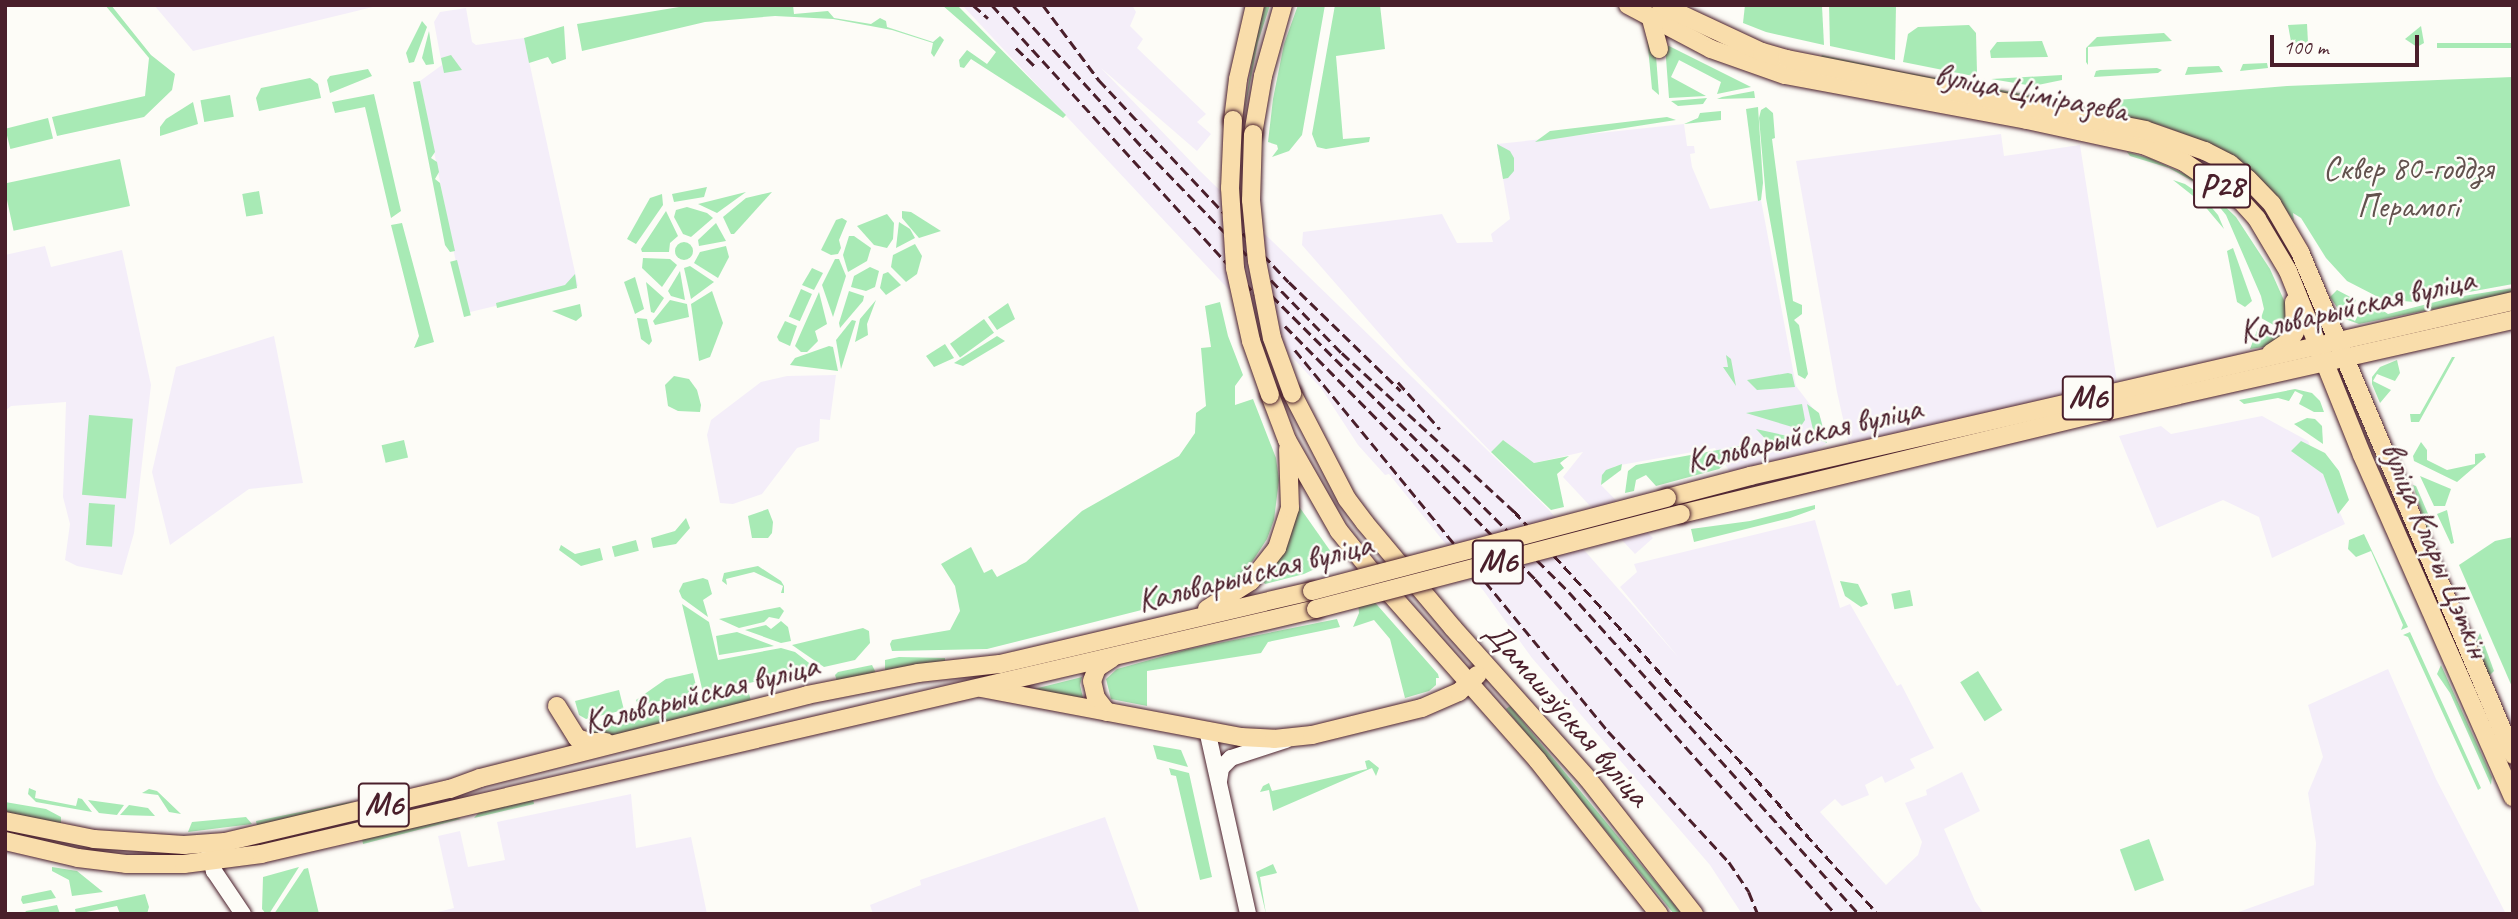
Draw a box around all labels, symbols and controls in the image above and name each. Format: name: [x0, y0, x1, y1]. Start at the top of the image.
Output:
scale bar: [2273, 21, 2422, 65]
text: 100 m: [2283, 34, 2328, 60]
street label: вуліца Ціміразева: [1931, 55, 2131, 131]
park label: Сквер 80-годдзя Перамогі: [2323, 149, 2493, 227]
road number: Р28: [2192, 158, 2252, 215]
street label: Кальварыйская вуліца: [2237, 260, 2477, 352]
road number: М6: [2062, 370, 2114, 426]
street label: Кальварыйская вуліца: [1684, 389, 1924, 481]
street label: вуліца Клары Цэткін: [2371, 435, 2499, 665]
street label: Кальварыйская вуліца: [1135, 525, 1375, 621]
road number: М6: [1472, 534, 1524, 590]
street label: Дамашэўская вуліца: [1477, 614, 1657, 814]
street label: Кальварыйская вуліца: [581, 646, 821, 742]
road number: М6: [358, 776, 410, 834]

